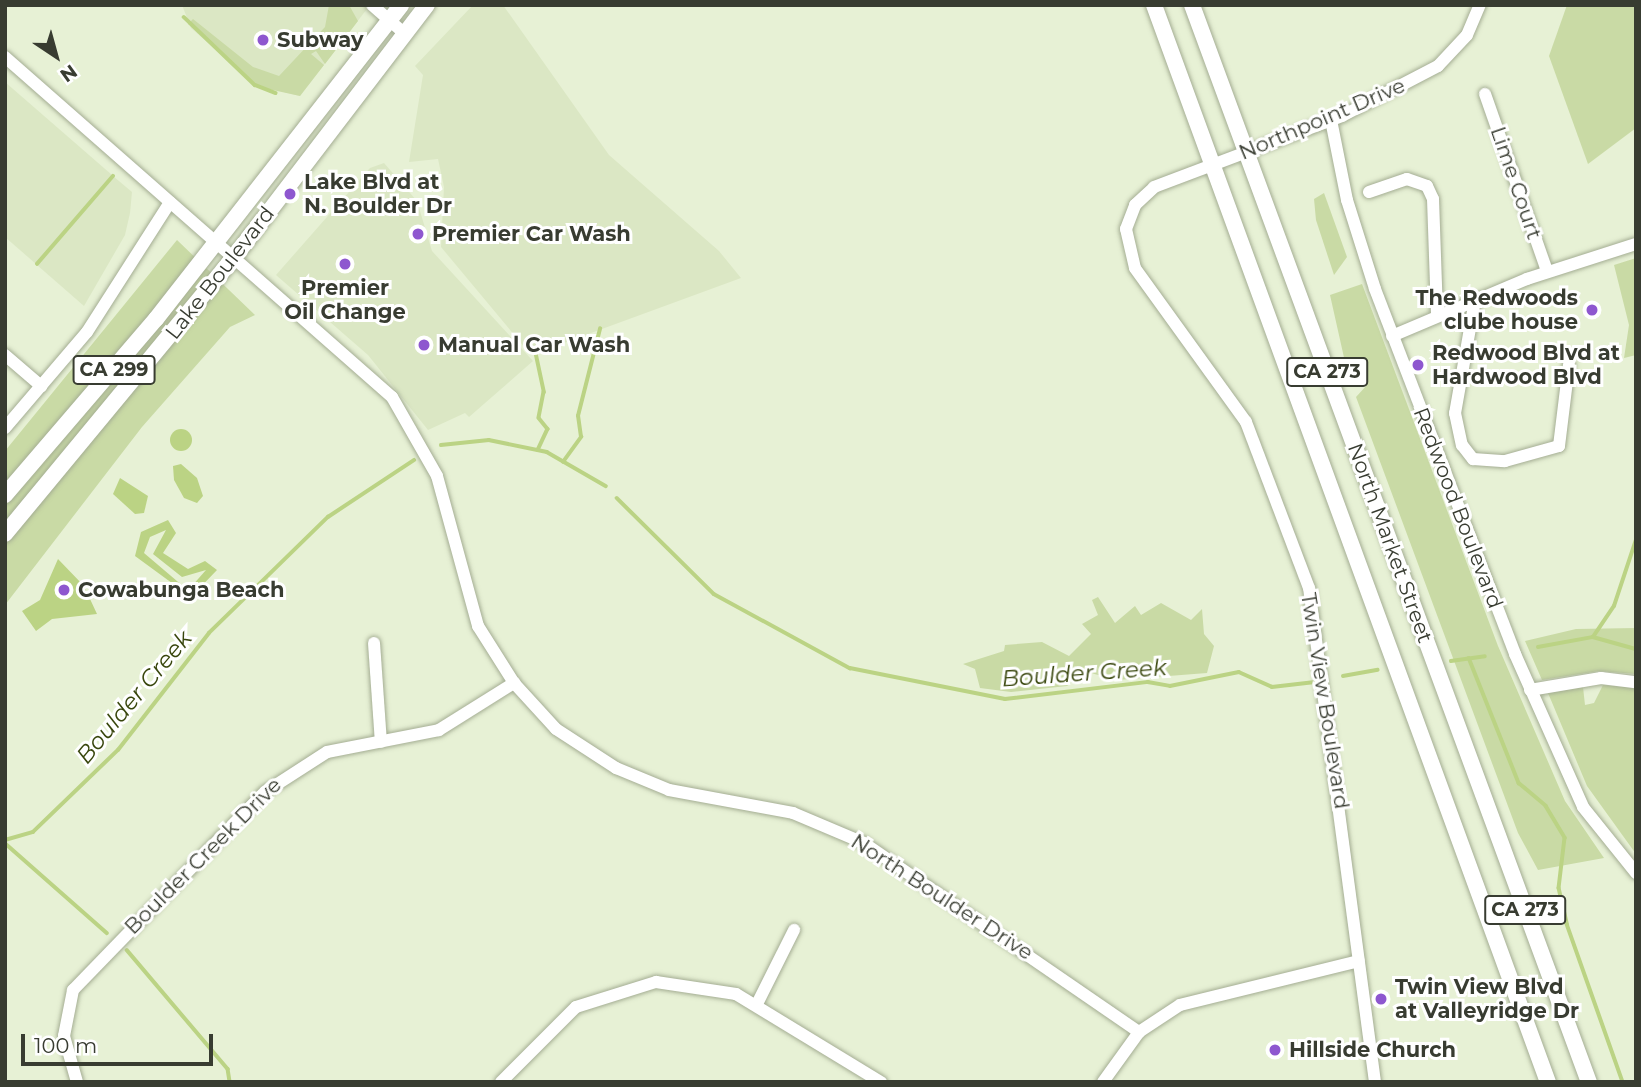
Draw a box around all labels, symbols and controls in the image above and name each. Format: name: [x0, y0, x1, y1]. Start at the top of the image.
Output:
north arrow: [21, 21, 91, 91]
place label: Subway: [277, 27, 364, 53]
marker: Subway: [255, 32, 271, 48]
text: N: [56, 60, 82, 87]
street label: Northpoint Drive: [1235, 73, 1409, 165]
street label: Lime Court: [1485, 123, 1547, 243]
place label: Lake Blvd at N. Boulder Dr: [304, 169, 452, 219]
marker: Lake Blvd at N. Boulder Dr: [282, 186, 298, 202]
street label: Lake Boulevard: [160, 201, 280, 345]
place label: Premier Car Wash: [432, 221, 631, 247]
marker: Premier Car Wash: [410, 226, 426, 242]
marker: Premier Oil Change: [337, 256, 353, 272]
place label: Premier Oil Change: [284, 275, 406, 325]
place label: The Redwoods clube house: [1415, 285, 1578, 335]
marker: The Redwoods clube house: [1584, 302, 1600, 318]
place label: Manual Car Wash: [438, 332, 630, 358]
marker: Manual Car Wash: [416, 337, 432, 353]
place label: Redwood Blvd at Hardwood Blvd: [1432, 340, 1620, 390]
road number: CA 299: [72, 354, 156, 386]
road number: CA 273: [1285, 356, 1369, 388]
marker: Redwood Blvd at Hardwood Blvd: [1410, 357, 1426, 373]
street label: Redwood Boulevard: [1408, 404, 1508, 612]
street label: North Market Street: [1342, 440, 1438, 646]
place label: Cowabunga Beach: [78, 577, 284, 603]
marker: Cowabunga Beach: [56, 582, 72, 598]
street label: Twin View Boulevard: [1295, 591, 1355, 811]
water label: Boulder Creek: [70, 625, 198, 769]
water label: Boulder Creek: [1001, 653, 1167, 693]
street label: Boulder Creek Drive: [119, 772, 287, 940]
street label: North Boulder Drive: [846, 829, 1038, 965]
road number: CA 273: [1483, 894, 1567, 926]
place label: Twin View Blvd at Valleyridge Dr: [1395, 974, 1579, 1024]
marker: Twin View Blvd at Valleyridge Dr: [1373, 991, 1389, 1007]
scale bar: [24, 1020, 217, 1064]
text: 100 m: [34, 1033, 97, 1058]
place label: Hillside Church: [1289, 1037, 1456, 1063]
marker: Hillside Church: [1267, 1042, 1283, 1058]

